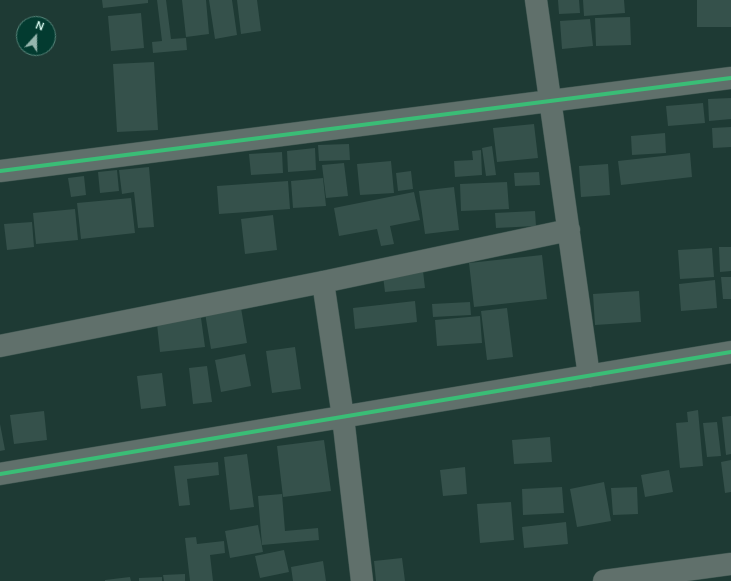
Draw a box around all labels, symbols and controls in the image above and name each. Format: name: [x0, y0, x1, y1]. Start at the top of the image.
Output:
north arrow: [16, 16, 56, 56]
text: N: [34, 17, 46, 34]

